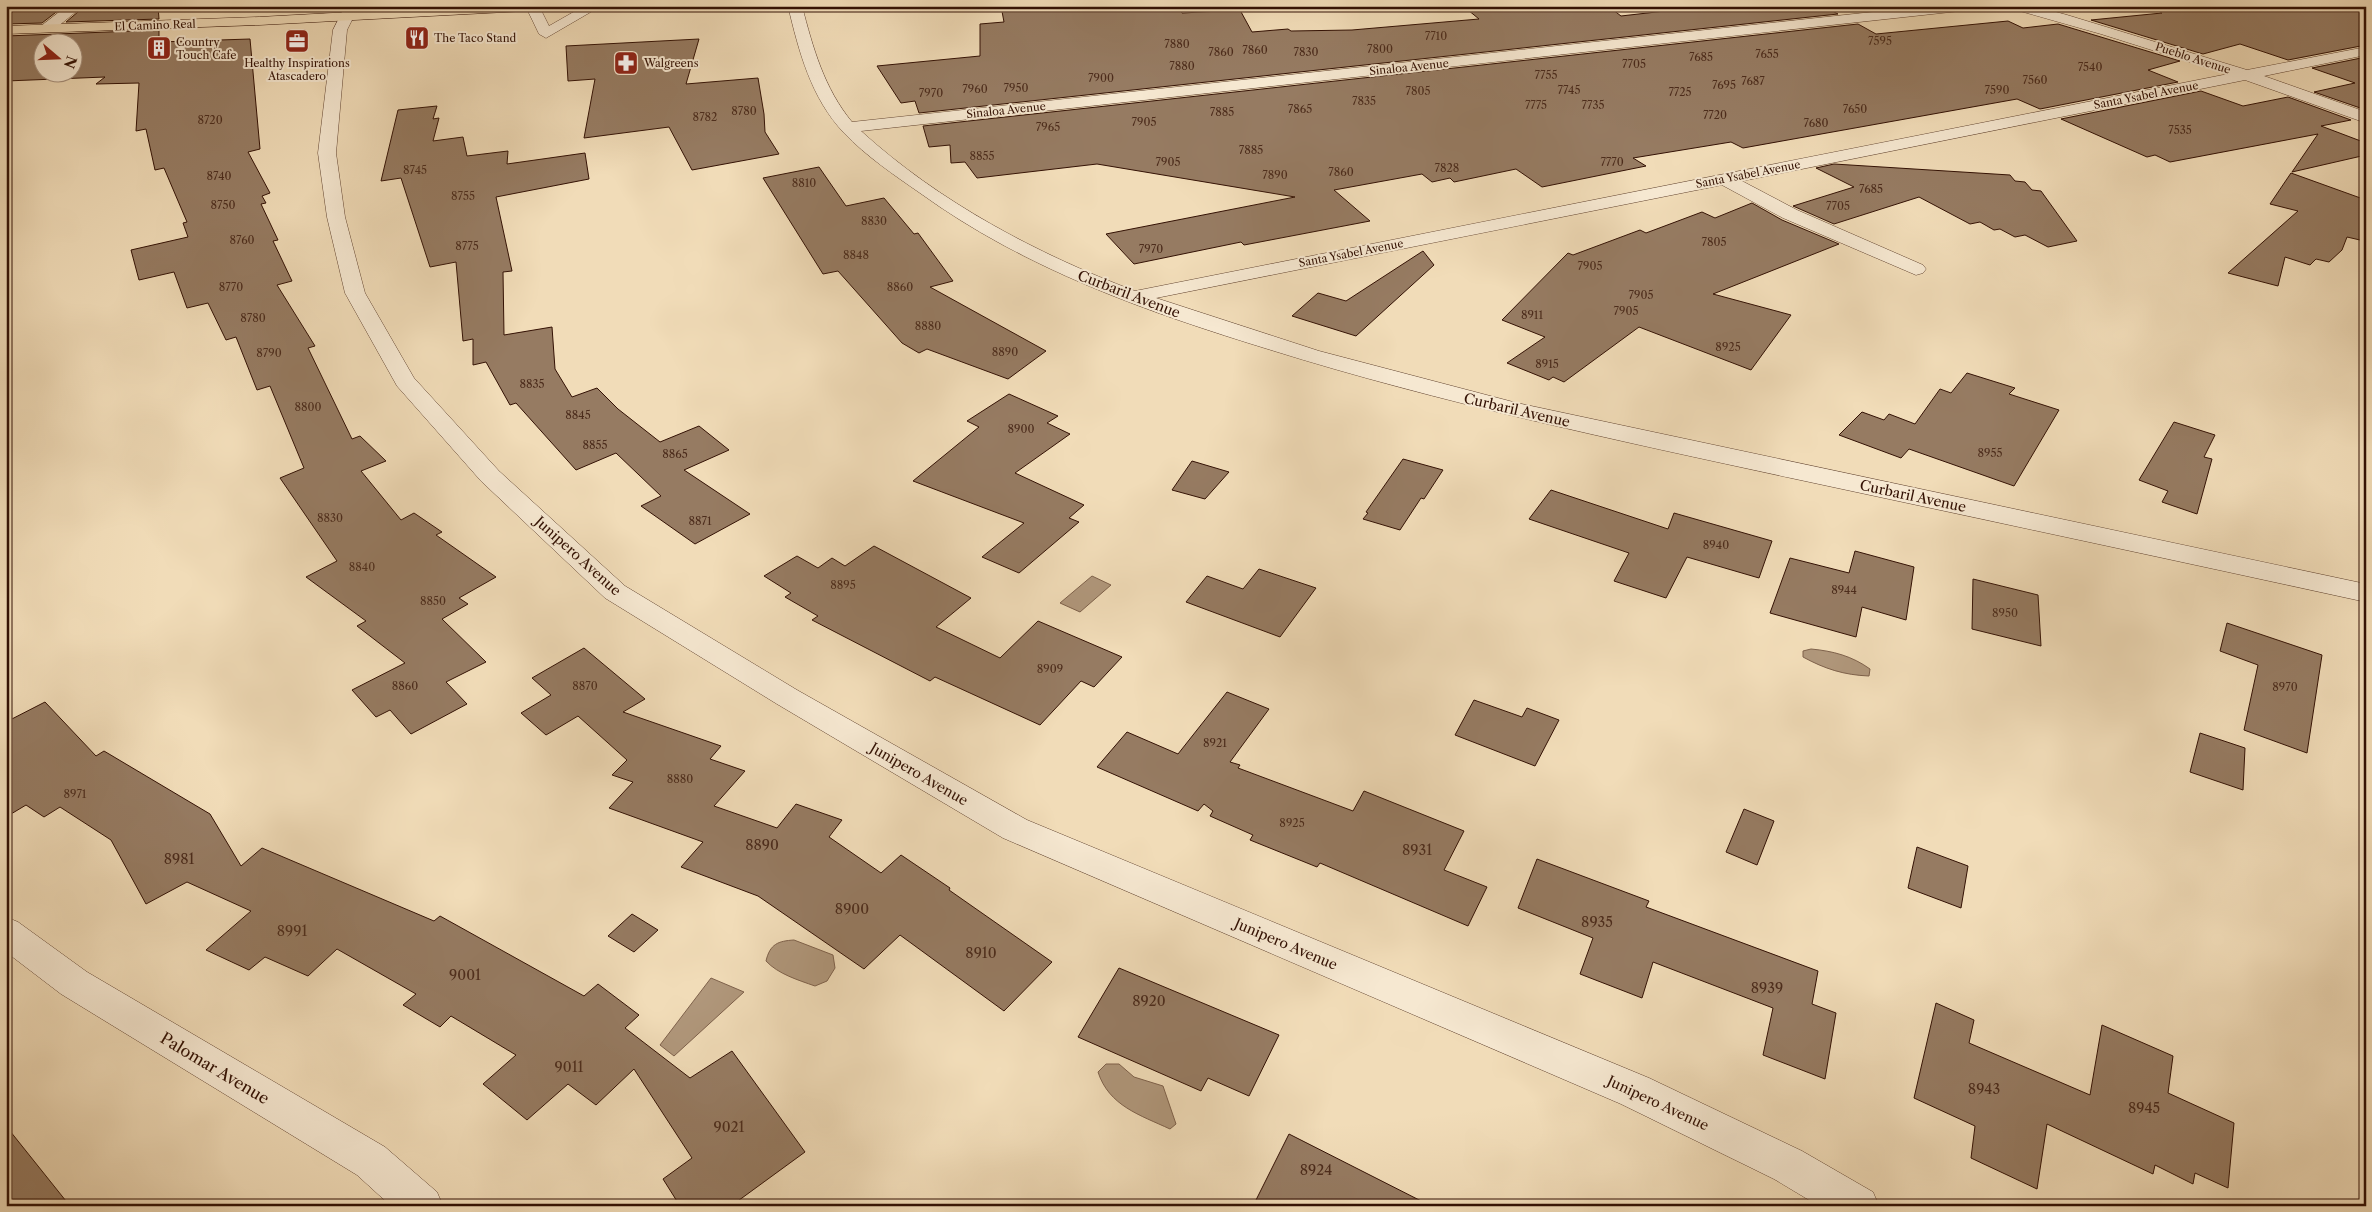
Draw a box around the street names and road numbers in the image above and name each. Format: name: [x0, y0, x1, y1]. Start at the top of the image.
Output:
street label: El Camino Real: [114, 17, 197, 33]
street label: Pueblo Avenue: [2154, 39, 2232, 77]
street label: Sinaloa Avenue: [1369, 56, 1449, 78]
street label: Santa Ysabel Avenue: [2092, 78, 2200, 112]
street label: Sinaloa Avenue: [966, 99, 1046, 121]
street label: Santa Ysabel Avenue: [1694, 157, 1802, 191]
street label: Santa Ysabel Avenue: [1297, 236, 1405, 270]
street label: Curbaril Avenue: [1075, 266, 1183, 322]
street label: Curbaril Avenue: [1462, 389, 1572, 431]
street label: Curbaril Avenue: [1858, 476, 1968, 516]
street label: Junipero Avenue: [530, 511, 625, 600]
street label: Junipero Avenue: [865, 738, 971, 809]
street label: Junipero Avenue: [1230, 913, 1340, 974]
street label: Palomar Avenue: [157, 1028, 273, 1108]
street label: Junipero Avenue: [1602, 1071, 1712, 1135]

